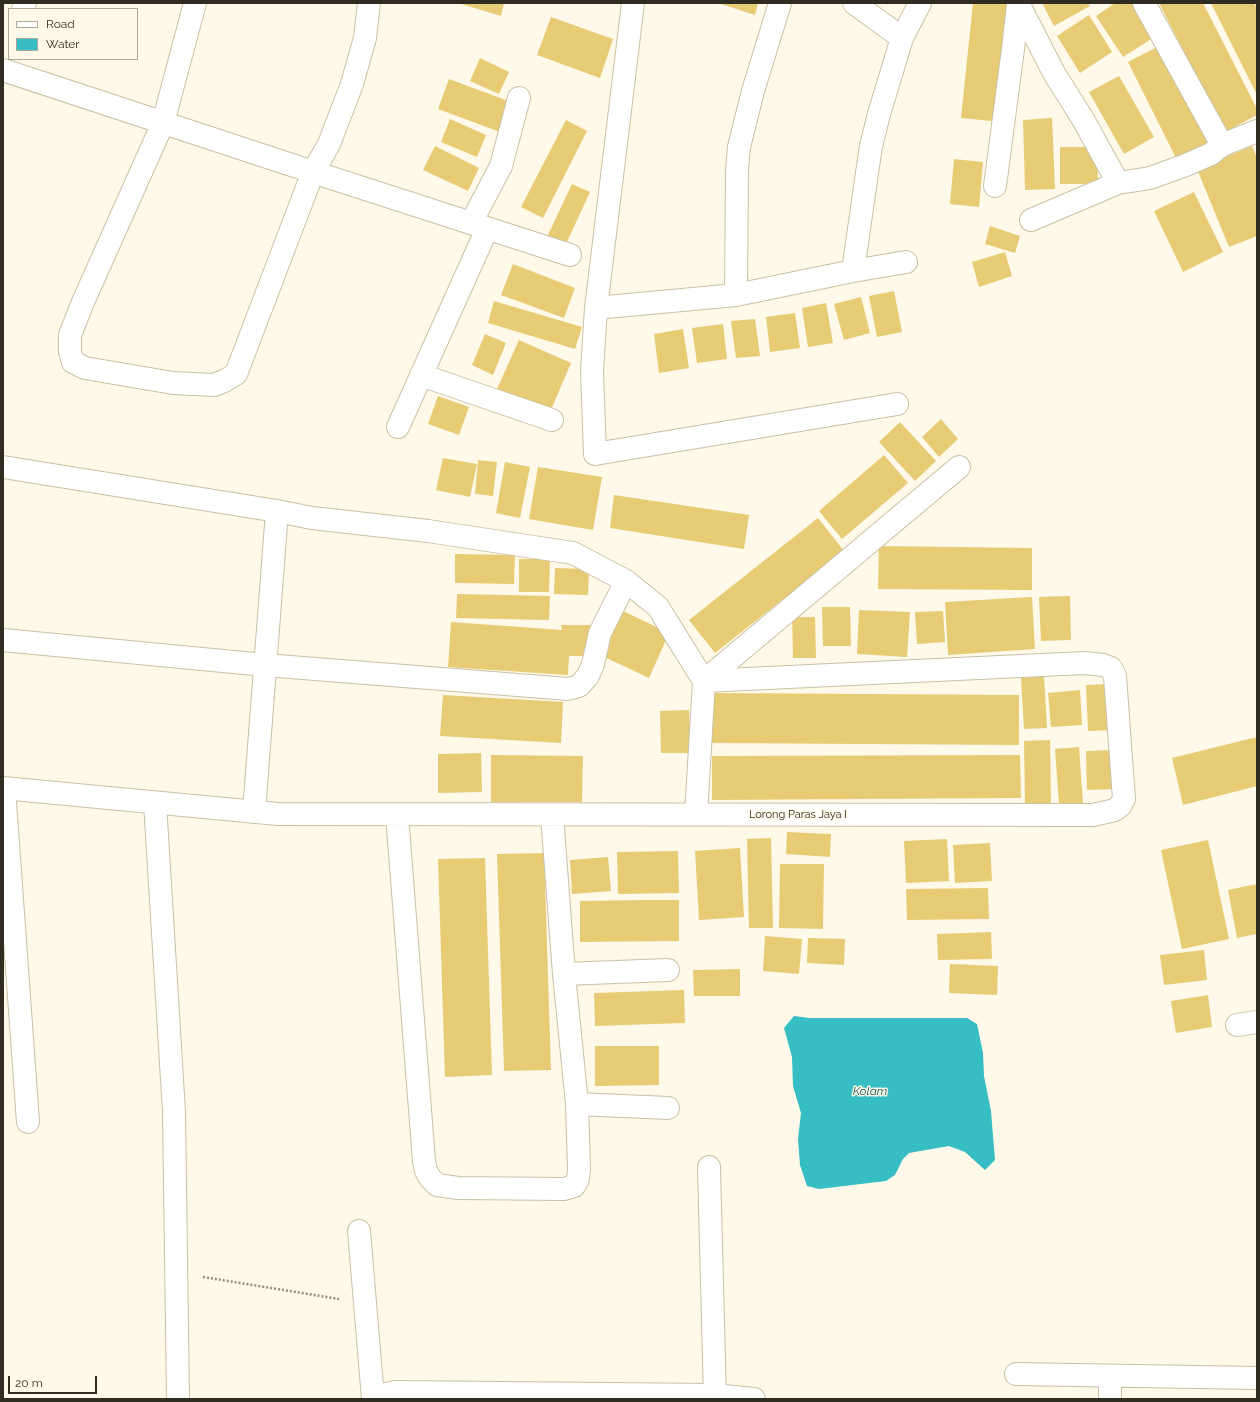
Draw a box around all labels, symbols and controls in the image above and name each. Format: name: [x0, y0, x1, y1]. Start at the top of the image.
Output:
legend: [8, 8, 138, 60]
text: Road: [46, 17, 75, 31]
text: Water: [46, 37, 80, 51]
street label: Lorong Paras Jaya I: [749, 808, 847, 822]
water label: Kolam: [853, 1084, 887, 1098]
scale bar: [10, 1368, 99, 1394]
text: 20 m: [15, 1376, 43, 1390]

